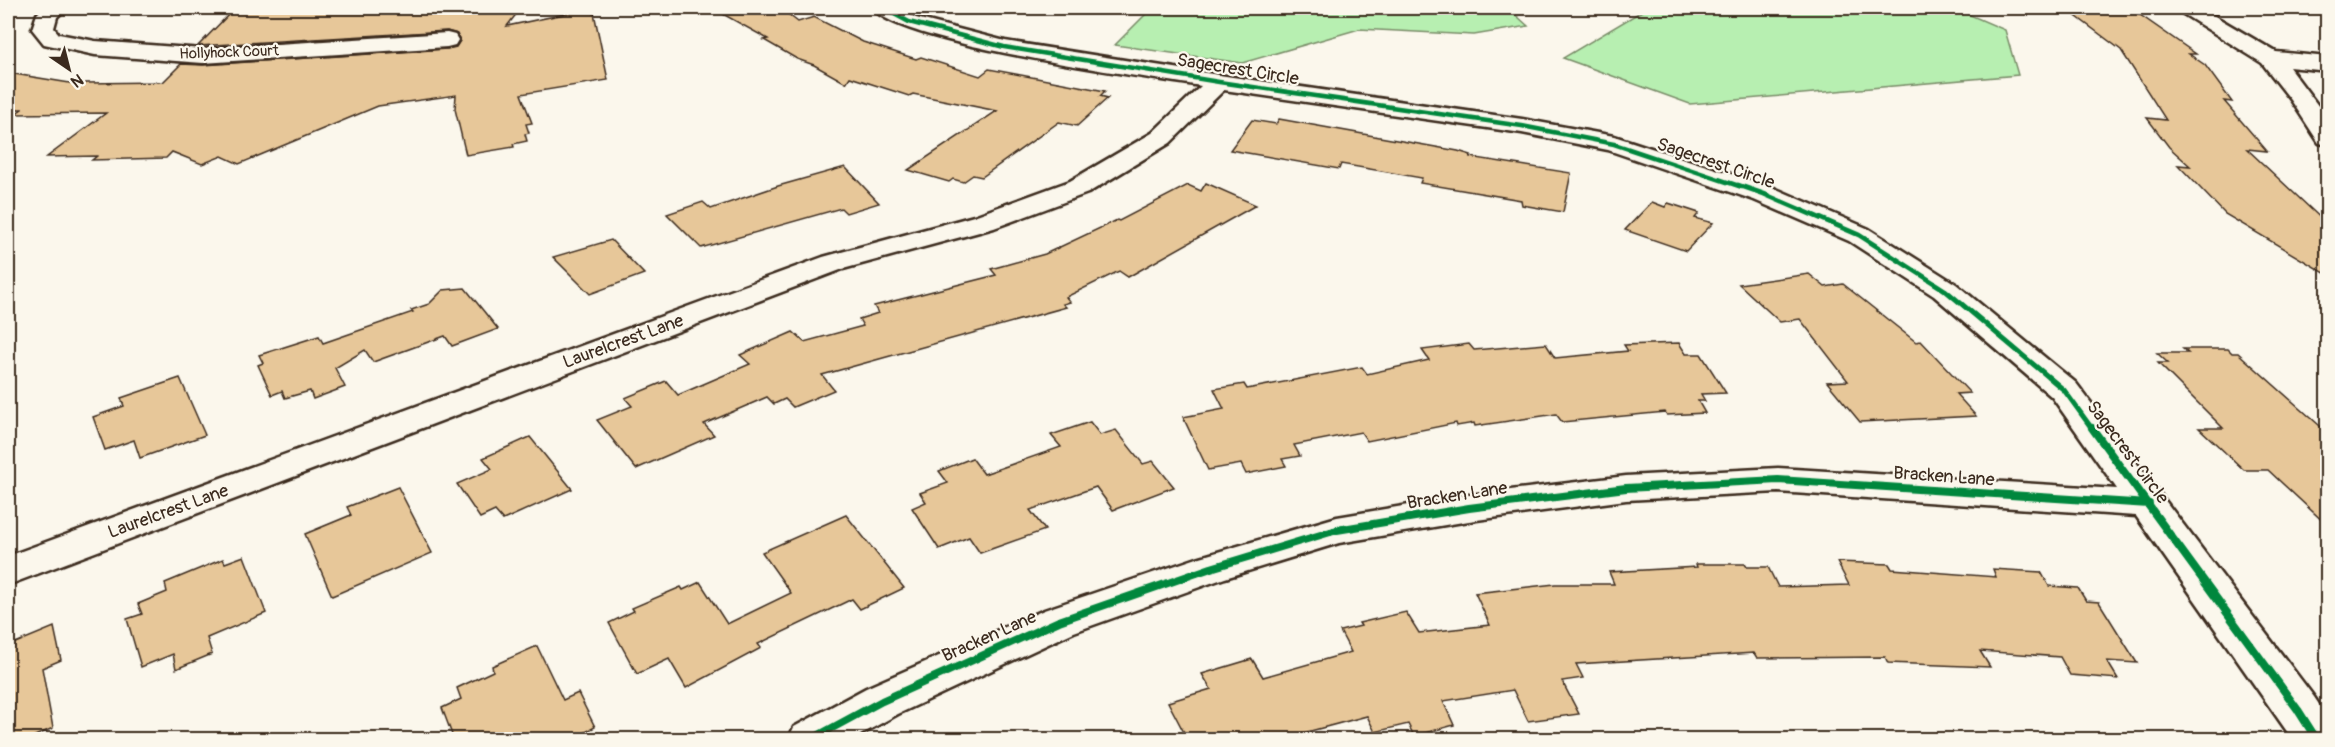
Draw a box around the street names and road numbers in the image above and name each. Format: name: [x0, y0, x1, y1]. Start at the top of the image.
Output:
street label: Hollyhock Court: [179, 41, 280, 64]
street label: Sagecrest Circle: [1175, 49, 1301, 91]
street label: Sagecrest Circle: [1654, 133, 1778, 194]
street label: Laurelcrest Lane: [560, 309, 687, 374]
street label: Sagecrest Circle: [2081, 396, 2174, 508]
street label: Bracken Lane: [1893, 461, 1995, 492]
street label: Bracken Lane: [1405, 476, 1509, 515]
street label: Laurelcrest Lane: [105, 479, 232, 544]
street label: Bracken Lane: [938, 605, 1040, 668]

